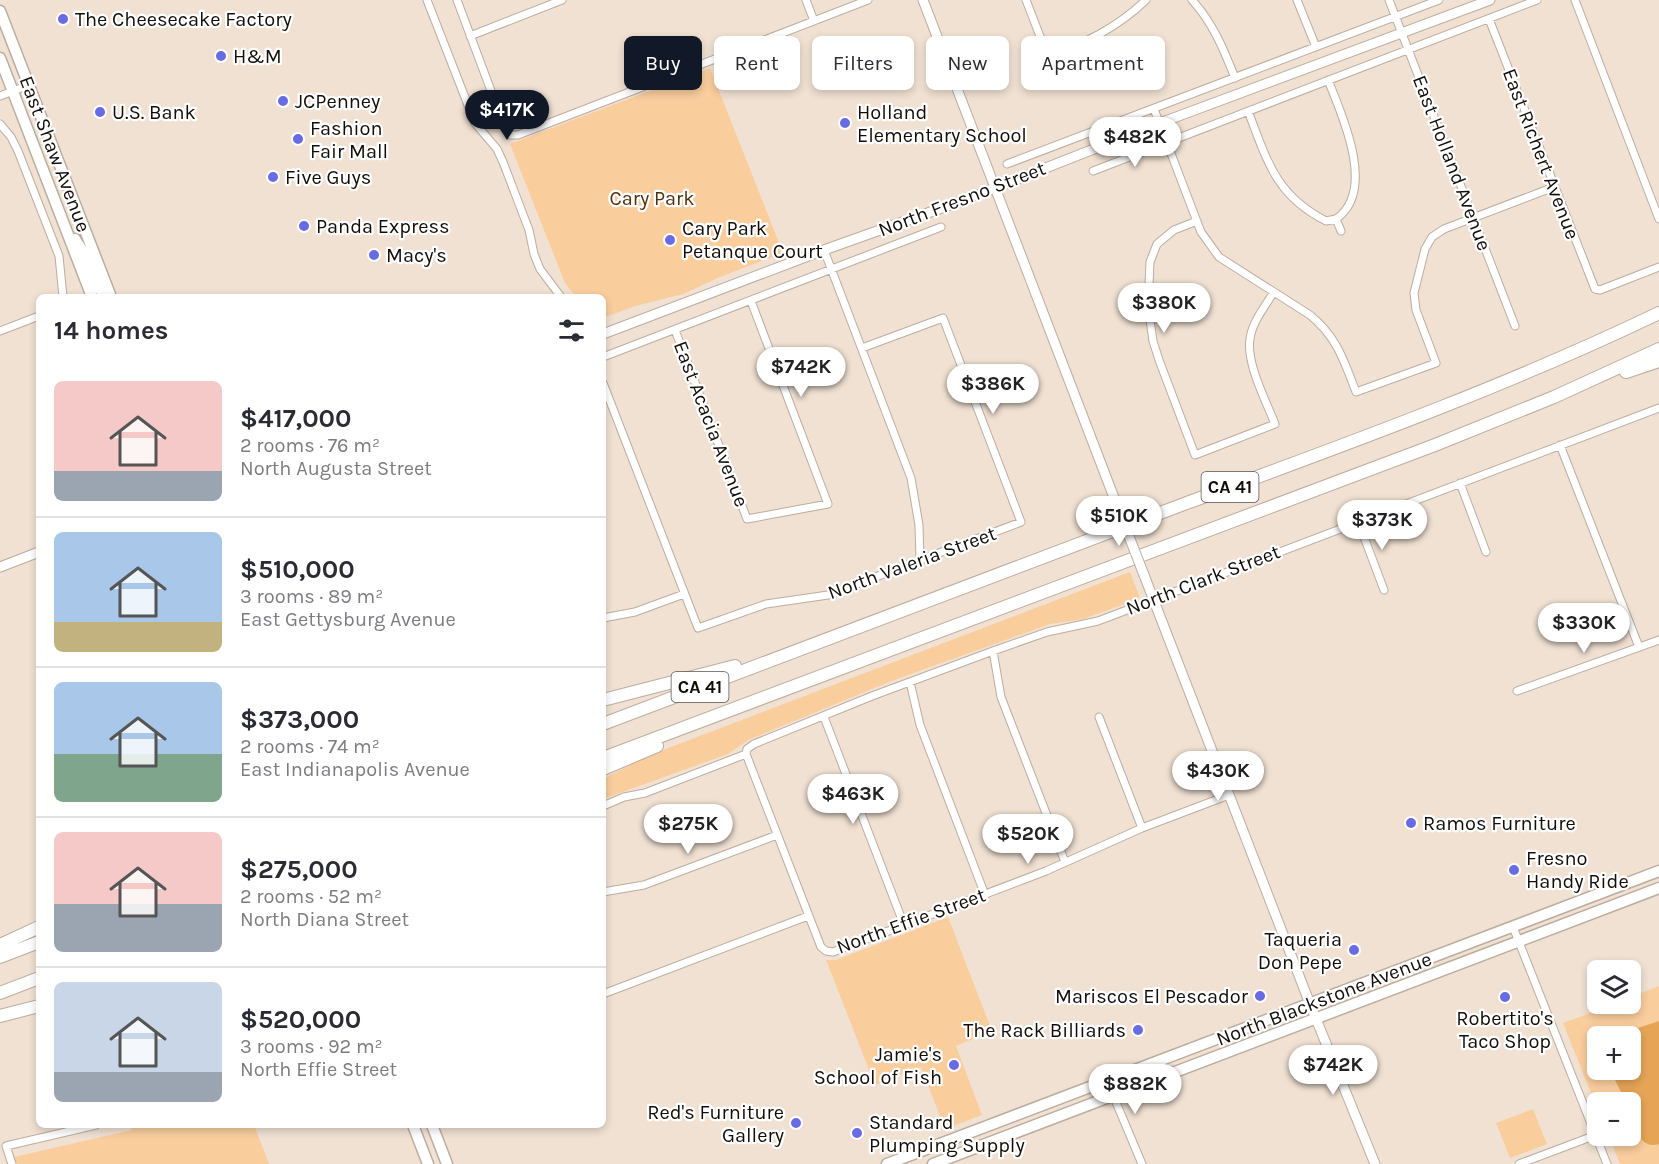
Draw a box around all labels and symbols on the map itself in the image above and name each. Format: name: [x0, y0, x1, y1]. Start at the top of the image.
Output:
place label: The Cheesecake Factory: [75, 8, 292, 31]
marker: The Cheesecake Factory: [56, 12, 70, 26]
place label: H&M: [233, 45, 282, 68]
marker: H&M: [214, 49, 228, 63]
street label: East Richert Avenue: [1498, 65, 1584, 243]
street label: East Holland Avenue: [1408, 72, 1496, 254]
street label: East Shaw Avenue: [15, 73, 95, 235]
place label: JCPenney: [295, 90, 380, 113]
pin: $417K: [465, 90, 549, 141]
marker: JCPenney: [276, 94, 290, 108]
place label: U.S. Bank: [112, 101, 196, 124]
place label: Holland Elementary School: [857, 101, 1027, 147]
marker: U.S. Bank: [93, 105, 107, 119]
marker: Holland Elementary School: [838, 116, 852, 130]
place label: Fashion Fair Mall: [310, 117, 388, 163]
pin: $482K: [1093, 117, 1177, 168]
marker: Fashion Fair Mall: [291, 132, 305, 146]
street label: North Fresno Street: [875, 156, 1049, 242]
place label: Five Guys: [285, 166, 371, 189]
marker: Five Guys: [266, 170, 280, 184]
park label: Cary Park: [609, 187, 695, 210]
place label: Panda Express: [316, 215, 449, 238]
place label: Cary Park Petanque Court: [682, 217, 823, 263]
marker: Panda Express: [297, 219, 311, 233]
marker: Cary Park Petanque Court: [663, 233, 677, 247]
place label: Macy's: [386, 244, 447, 267]
marker: Macy's: [367, 248, 381, 262]
pin: $380K: [1122, 283, 1206, 334]
street label: East Acacia Avenue: [669, 338, 753, 510]
pin: $742K: [759, 347, 843, 398]
pin: $386K: [951, 364, 1035, 415]
road number: CA 41: [1202, 472, 1258, 502]
pin: $510K: [1077, 496, 1161, 547]
pin: $373K: [1340, 500, 1424, 551]
street label: North Valeria Street: [825, 522, 1000, 604]
street label: North Clark Street: [1123, 540, 1284, 620]
pin: $330K: [1542, 603, 1626, 654]
road number: CA 41: [672, 672, 728, 702]
pin: $430K: [1176, 751, 1260, 802]
pin: $463K: [811, 774, 895, 825]
pin: $275K: [646, 804, 730, 855]
place label: Ramos Furniture: [1423, 812, 1576, 835]
pin: $520K: [986, 814, 1070, 865]
marker: Ramos Furniture: [1404, 816, 1418, 830]
place label: Fresno Handy Ride: [1526, 847, 1629, 893]
marker: Fresno Handy Ride: [1507, 863, 1521, 877]
street label: North Effie Street: [833, 883, 989, 959]
place label: Taqueria Don Pepe: [1258, 928, 1342, 974]
marker: Taqueria Don Pepe: [1347, 943, 1361, 957]
street label: North Blackstone Avenue: [1213, 947, 1435, 1051]
place label: Mariscos El Pescador: [1055, 985, 1249, 1008]
marker: Mariscos El Pescador: [1253, 989, 1267, 1003]
marker: Robertito's Taco Shop: [1498, 990, 1512, 1004]
place label: Robertito's Taco Shop: [1456, 1007, 1554, 1053]
place label: The Rack Billiards: [963, 1019, 1126, 1042]
marker: The Rack Billiards: [1131, 1023, 1145, 1037]
place label: Jamie's School of Fish: [814, 1043, 942, 1089]
pin: $742K: [1291, 1045, 1375, 1096]
marker: Jamie's School of Fish: [947, 1058, 961, 1072]
pin: $882K: [1093, 1064, 1177, 1115]
place label: Red's Furniture Gallery: [647, 1101, 784, 1147]
place label: Standard Plumping Supply: [869, 1111, 1025, 1157]
marker: Red's Furniture Gallery: [789, 1116, 803, 1130]
marker: Standard Plumping Supply: [850, 1126, 864, 1140]

